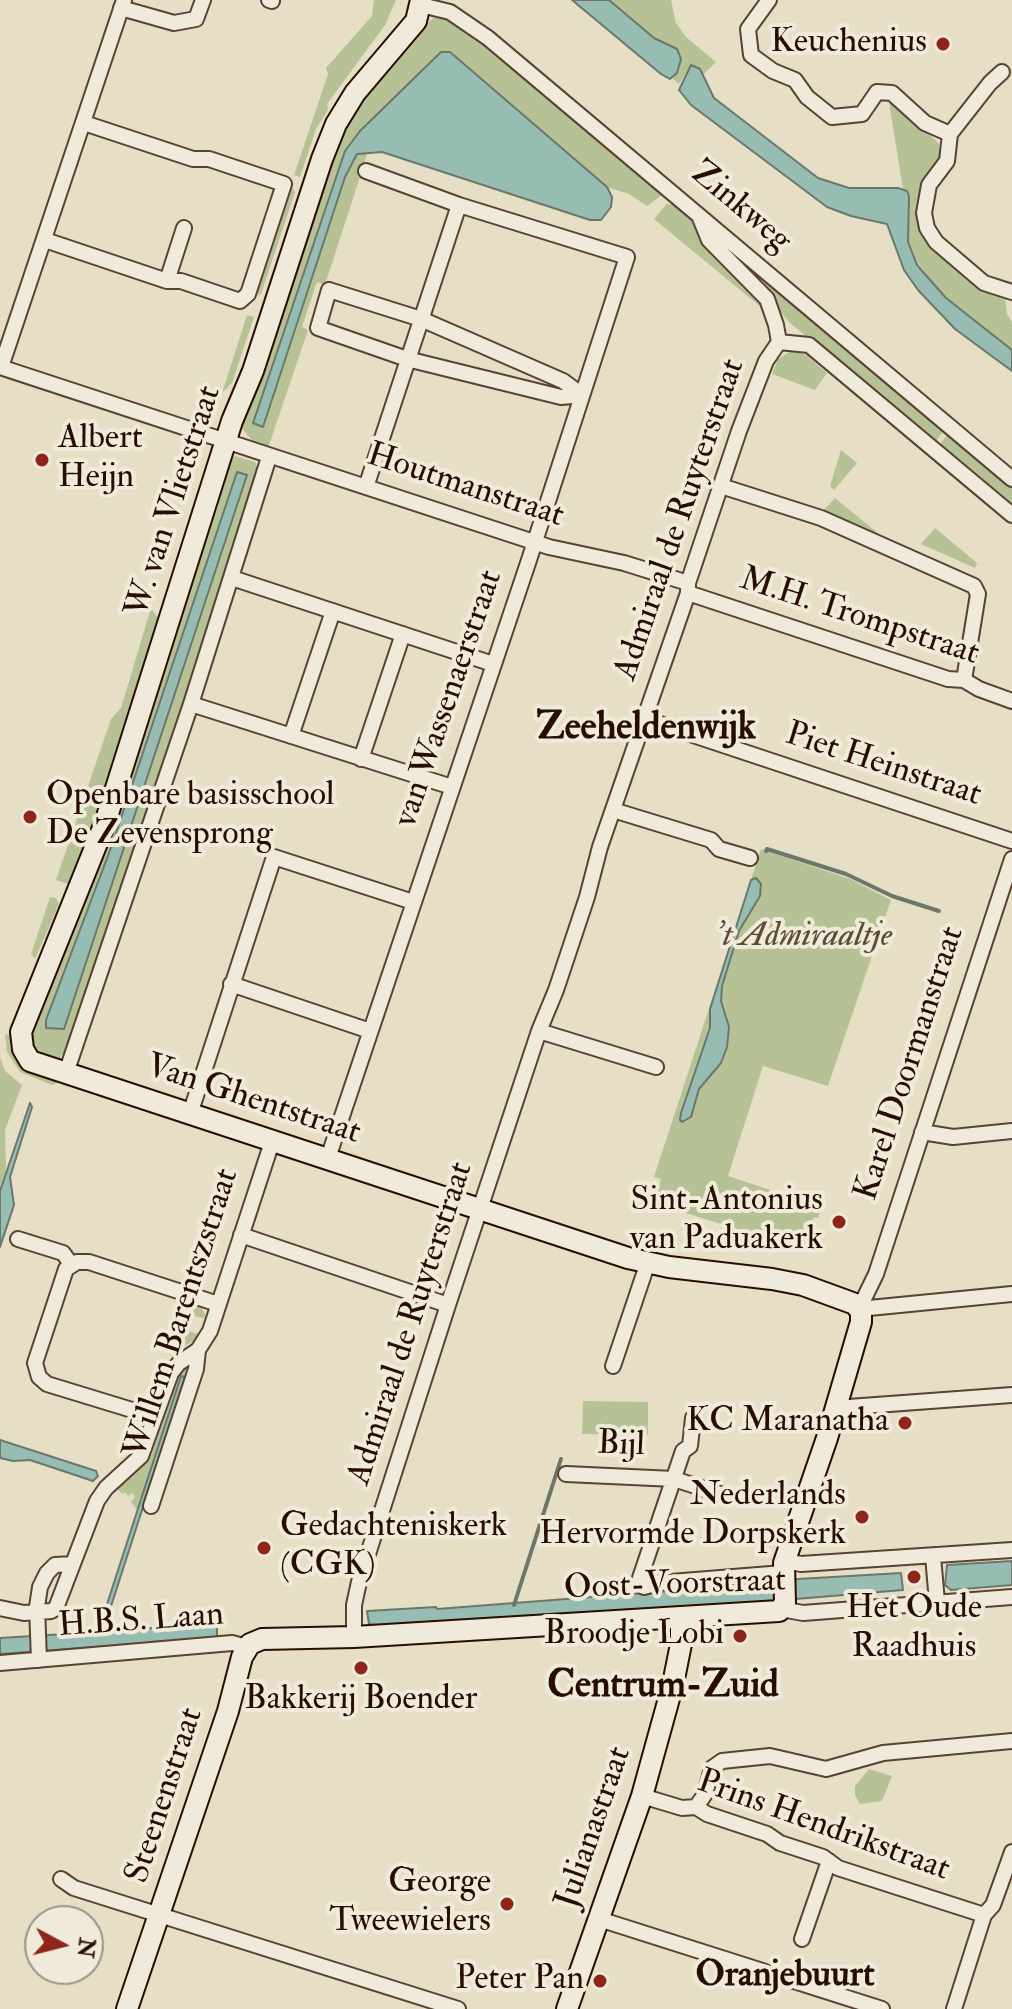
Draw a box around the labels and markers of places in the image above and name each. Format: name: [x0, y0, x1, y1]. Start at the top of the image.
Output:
place label: Keuchenius: [770, 24, 927, 64]
marker: Keuchenius: [934, 35, 952, 53]
place label: Albert Heijn: [58, 420, 143, 500]
marker: Albert Heijn: [33, 451, 51, 469]
place label: Openbare basisschool De Zevensprong: [46, 777, 335, 856]
marker: Openbare basisschool De Zevensprong: [21, 808, 39, 826]
place label: Sint-Antonius van Paduakerk: [630, 1182, 823, 1262]
marker: Sint-Antonius van Paduakerk: [830, 1213, 848, 1231]
place label: KC Maranatha: [687, 1403, 889, 1443]
marker: KC Maranatha: [896, 1414, 914, 1432]
place label: Nederlands Hervormde Dorpskerk: [539, 1477, 846, 1556]
place label: Gedachteniskerk (CGK): [280, 1508, 507, 1588]
marker: Nederlands Hervormde Dorpskerk: [853, 1508, 871, 1526]
marker: Gedachteniskerk (CGK): [255, 1539, 273, 1557]
marker: Het Oude Raadhuis: [905, 1568, 923, 1586]
place label: Het Oude Raadhuis: [846, 1590, 982, 1670]
place label: Broodje Lobi: [544, 1616, 724, 1656]
marker: Broodje Lobi: [731, 1627, 749, 1645]
marker: Bakkerij Boender: [352, 1659, 370, 1677]
place label: Bakkerij Boender: [245, 1681, 477, 1721]
place label: George Tweewielers: [329, 1864, 491, 1944]
marker: George Tweewielers: [498, 1895, 516, 1913]
place label: Peter Pan: [455, 1961, 584, 2001]
marker: Peter Pan: [591, 1972, 609, 1990]

